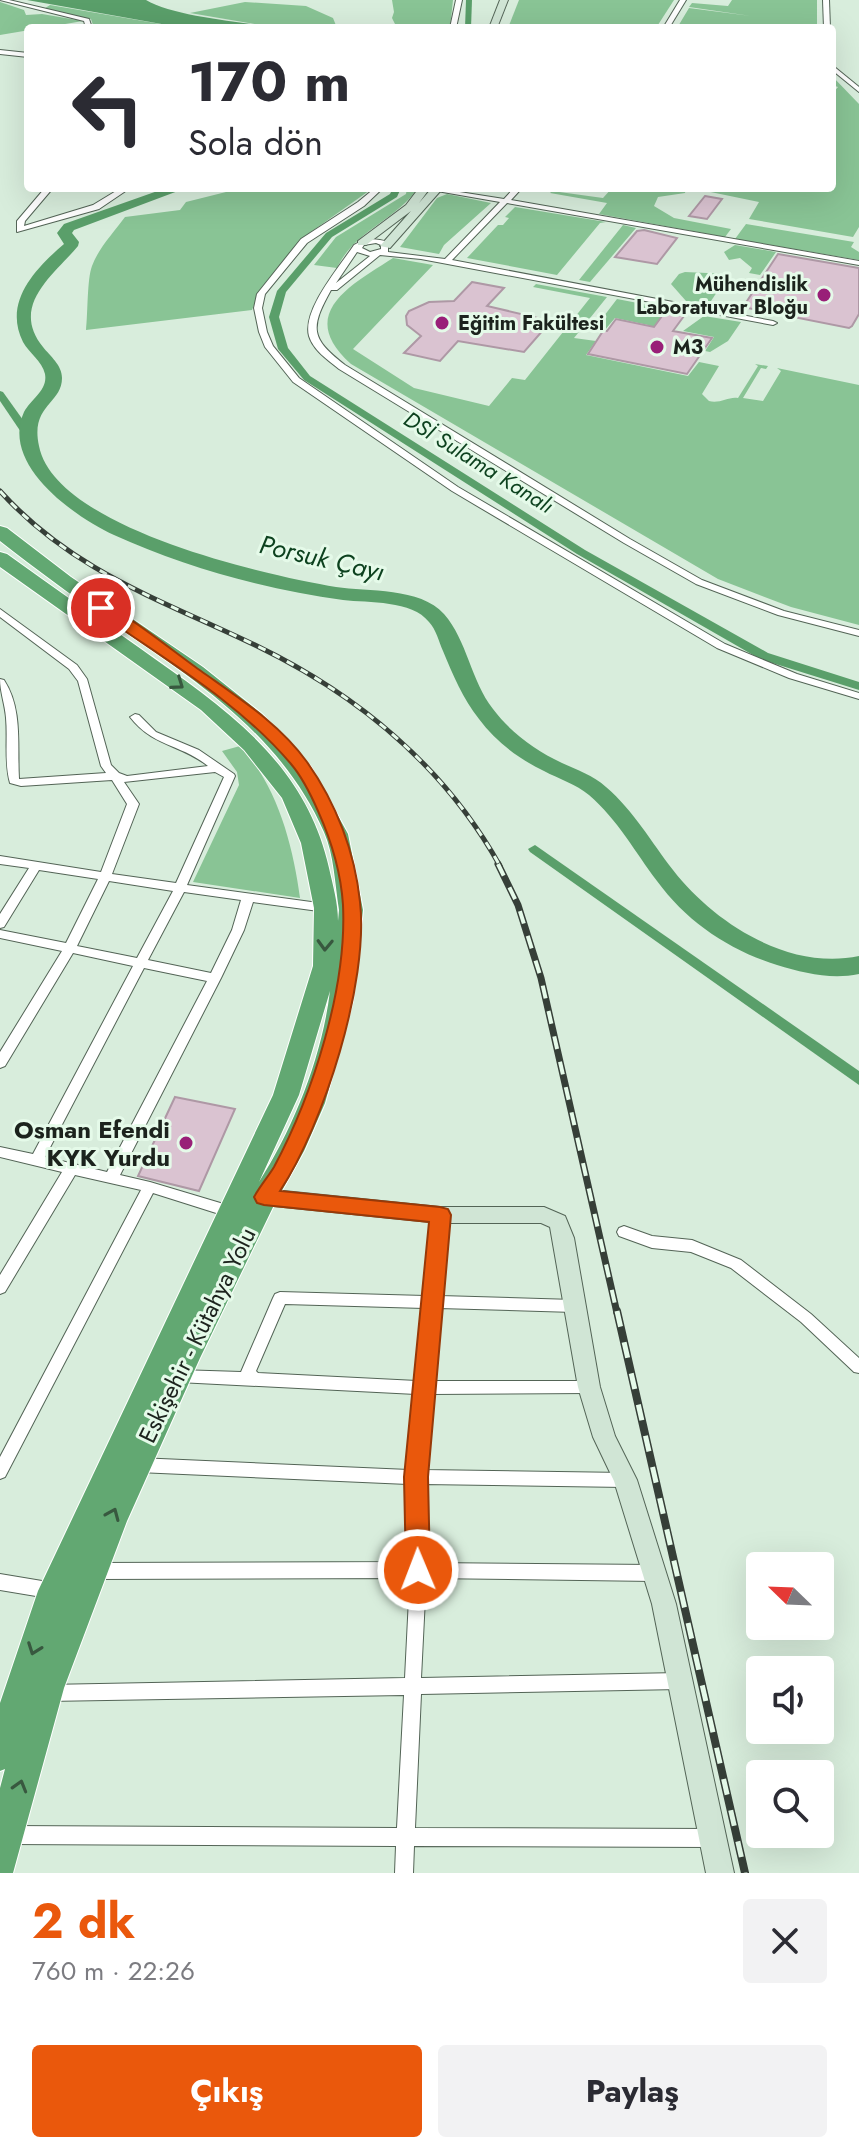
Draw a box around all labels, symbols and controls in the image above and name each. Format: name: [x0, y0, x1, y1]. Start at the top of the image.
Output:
text: 170 m: [188, 41, 350, 122]
icon: left: [56, 56, 160, 160]
text: Sola dön: [188, 116, 323, 168]
place label: Mühendislik Laboratuvar Bloğu: [636, 270, 808, 322]
marker: Mühendislik Laboratuvar Bloğu: [815, 286, 833, 304]
place label: Eğitim Fakültesi: [458, 309, 604, 338]
marker: Eğitim Fakültesi: [433, 314, 451, 332]
place label: M3: [673, 333, 703, 362]
marker: M3: [648, 338, 666, 356]
water label: DSİ Sulama Kanalı: [398, 403, 560, 521]
water label: Porsuk Çayı: [256, 525, 388, 591]
pin: [67, 574, 135, 642]
icon: arrive: [79, 586, 123, 630]
one-way arrow: [169, 674, 183, 689]
one-way arrow: [316, 939, 334, 952]
place label: Osman Efendi KYK Yurdu: [14, 1112, 170, 1175]
marker: Osman Efendi KYK Yurdu: [177, 1134, 195, 1152]
street label: Eskişehir - Kütahya Yolu: [130, 1221, 264, 1449]
one-way arrow: [104, 1508, 120, 1522]
position arrow: [376, 1528, 460, 1612]
north arrow: [746, 1552, 834, 1640]
map controls: [746, 1552, 834, 1848]
one-way arrow: [27, 1641, 43, 1655]
button: sound: [746, 1656, 834, 1744]
button: search: [746, 1760, 834, 1848]
one-way arrow: [11, 1780, 27, 1793]
text: 2 dk: [32, 1887, 135, 1956]
button: close: [743, 1899, 827, 1983]
text: 760 m · 22:26: [32, 1952, 195, 1990]
button: Çıkış: [32, 2045, 422, 2137]
button: Paylaş: [438, 2045, 827, 2137]

